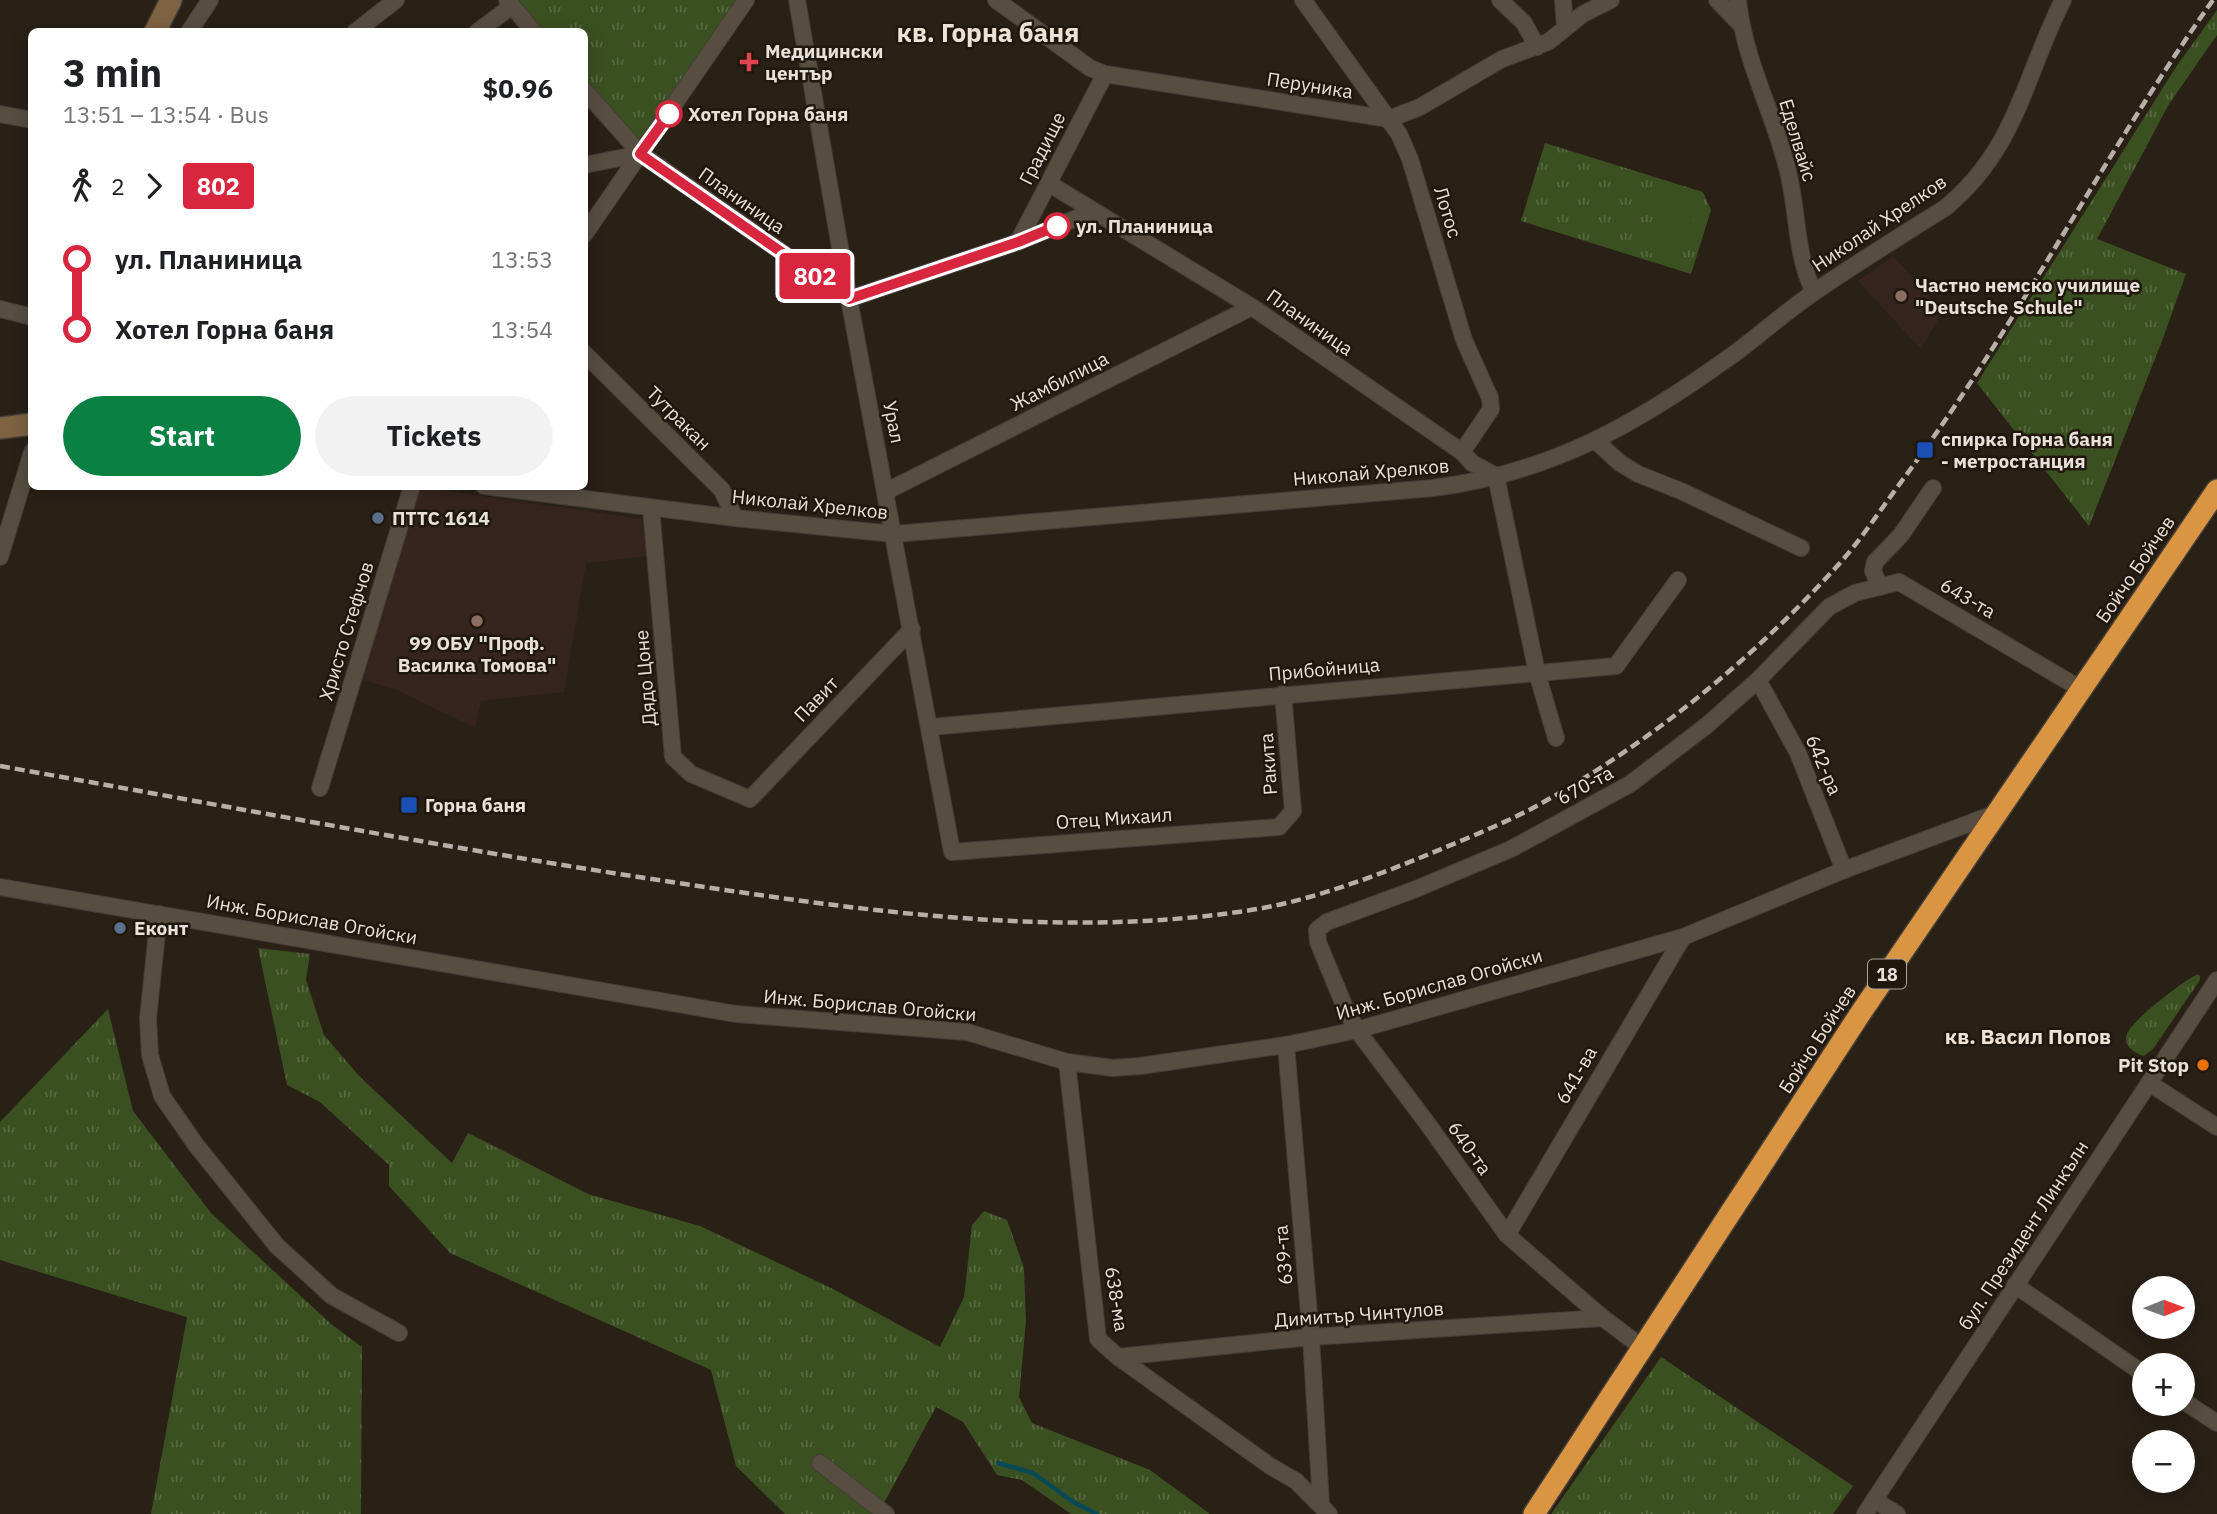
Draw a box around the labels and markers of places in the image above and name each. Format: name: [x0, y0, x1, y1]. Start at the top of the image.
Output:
place label: Медицински център: [765, 39, 883, 85]
marker: Медицински център: [739, 52, 759, 72]
marker: Хотел Горна баня: [656, 101, 682, 127]
place label: Хотел Горна баня: [688, 102, 848, 126]
marker: ул. Планиница: [1044, 213, 1070, 239]
place label: ул. Планиница: [1076, 214, 1213, 238]
place label: Частно немско училище "Deutsche Schule": [1915, 273, 2140, 319]
marker: Частно немско училище "Deutsche Schule": [1893, 288, 1909, 304]
place label: спирка Горна баня - метростанция: [1941, 427, 2113, 473]
marker: спирка Горна баня - метростанция: [1915, 440, 1935, 460]
place label: ПТТС 1614: [392, 506, 490, 530]
marker: ПТТС 1614: [370, 510, 386, 526]
marker: 99 ОБУ "Проф. Василка Томова": [469, 613, 485, 629]
place label: 99 ОБУ "Проф. Василка Томова": [398, 631, 556, 677]
place label: Горна баня: [425, 793, 526, 817]
marker: Горна баня: [399, 795, 419, 815]
place label: Еконт: [134, 916, 188, 940]
marker: Еконт: [112, 920, 128, 936]
place label: Pit Stop: [2118, 1053, 2189, 1077]
marker: Pit Stop: [2195, 1057, 2211, 1073]

